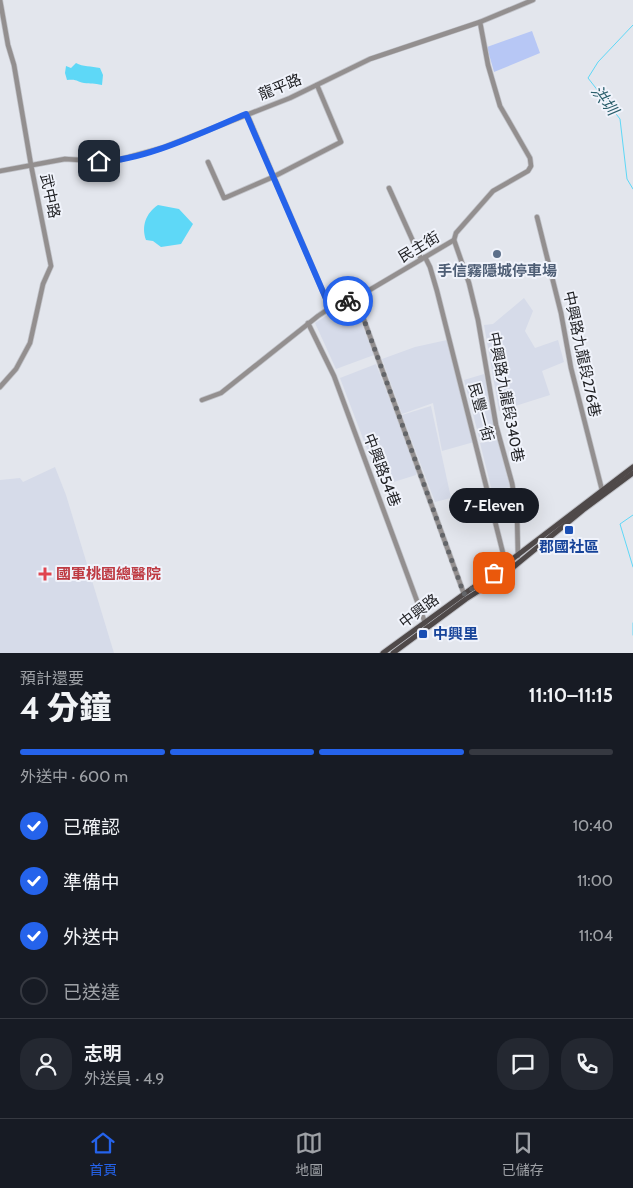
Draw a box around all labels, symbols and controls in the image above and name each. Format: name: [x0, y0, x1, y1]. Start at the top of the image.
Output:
street label: 龍平路: [256, 70, 304, 104]
water label: 洪圳: [587, 82, 623, 120]
pin: [78, 140, 120, 182]
icon: home: [85, 147, 113, 175]
street label: 武中路: [37, 172, 63, 220]
street label: 民主街: [395, 228, 443, 266]
marker: 手信霧隱城停車場: [491, 248, 503, 260]
place label: 手信霧隱城停車場: [437, 262, 557, 280]
courier: [323, 276, 373, 326]
icon: bike: [334, 287, 362, 315]
street label: 中興路九龍段276巷: [560, 289, 604, 419]
street label: 中興路九龍段340巷: [485, 330, 527, 464]
street label: 民豐一街: [465, 381, 497, 443]
street label: 中興路54巷: [360, 431, 404, 509]
callout: 7-Eleven: [449, 488, 539, 523]
text: 7-Eleven: [464, 496, 524, 515]
marker: 郡國社區: [563, 524, 575, 536]
place label: 郡國社區: [539, 538, 599, 556]
pin: [473, 552, 515, 594]
icon: bag: [480, 559, 508, 587]
place label: 國軍桃園總醫院: [56, 565, 161, 583]
marker: 國軍桃園總醫院: [38, 567, 52, 581]
street label: 中興路: [396, 590, 442, 632]
place label: 中興里: [433, 625, 478, 643]
marker: 中興里: [417, 628, 429, 640]
text: 預計還要: [20, 669, 84, 688]
text: 11:10–11:15: [529, 684, 613, 707]
text: 4 分鐘: [20, 688, 111, 727]
text: 外送中 · 600 m: [20, 767, 128, 786]
icon: check: [20, 812, 48, 840]
text: 已確認: [63, 816, 120, 839]
text: 10:40: [573, 816, 613, 835]
icon: check: [20, 867, 48, 895]
text: 準備中: [63, 871, 120, 894]
text: 11:00: [577, 871, 613, 890]
icon: check: [20, 922, 48, 950]
text: 外送中: [63, 926, 120, 949]
text: 11:04: [579, 926, 613, 945]
text: 已送達: [63, 981, 120, 1004]
button: person: [20, 1038, 72, 1090]
button: chat: [497, 1038, 549, 1090]
button: phone: [561, 1038, 613, 1090]
text: 志明: [84, 1042, 122, 1065]
text: 外送員 · 4.9: [84, 1069, 164, 1088]
tab: 首頁: [89, 1129, 117, 1179]
tab: 地圖: [295, 1129, 323, 1179]
tab: 已儲存: [502, 1129, 544, 1179]

